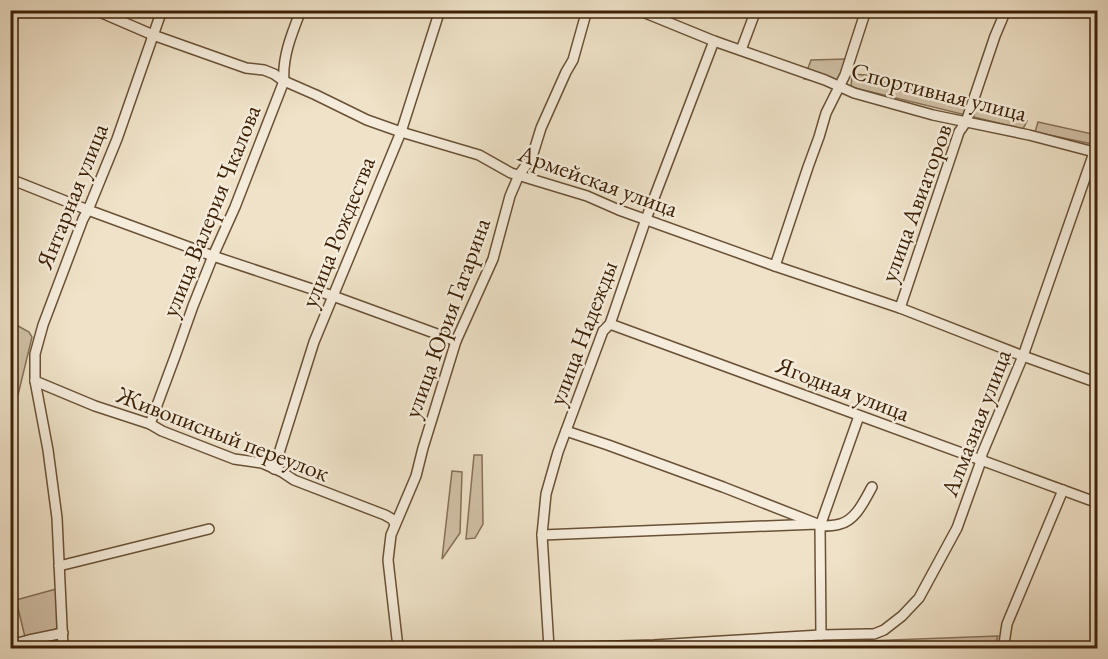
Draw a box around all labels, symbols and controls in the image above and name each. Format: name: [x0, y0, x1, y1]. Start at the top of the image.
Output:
street label: Спортивная улица: [848, 55, 1030, 128]
street label: улица Валерия Чкалова: [154, 100, 267, 321]
street label: Янтарная улица: [28, 118, 115, 274]
street label: улица Авиаторов: [873, 119, 959, 286]
street label: Армейская улица: [513, 137, 683, 224]
street label: улица Рождества: [293, 151, 382, 312]
street label: улица Юрия Гагарина: [396, 213, 497, 422]
street label: улица Надежды: [541, 256, 624, 409]
street label: Алмазная улица: [933, 344, 1018, 502]
street label: Ягодная улица: [771, 349, 915, 428]
street label: Живописный переулок: [112, 378, 334, 489]

